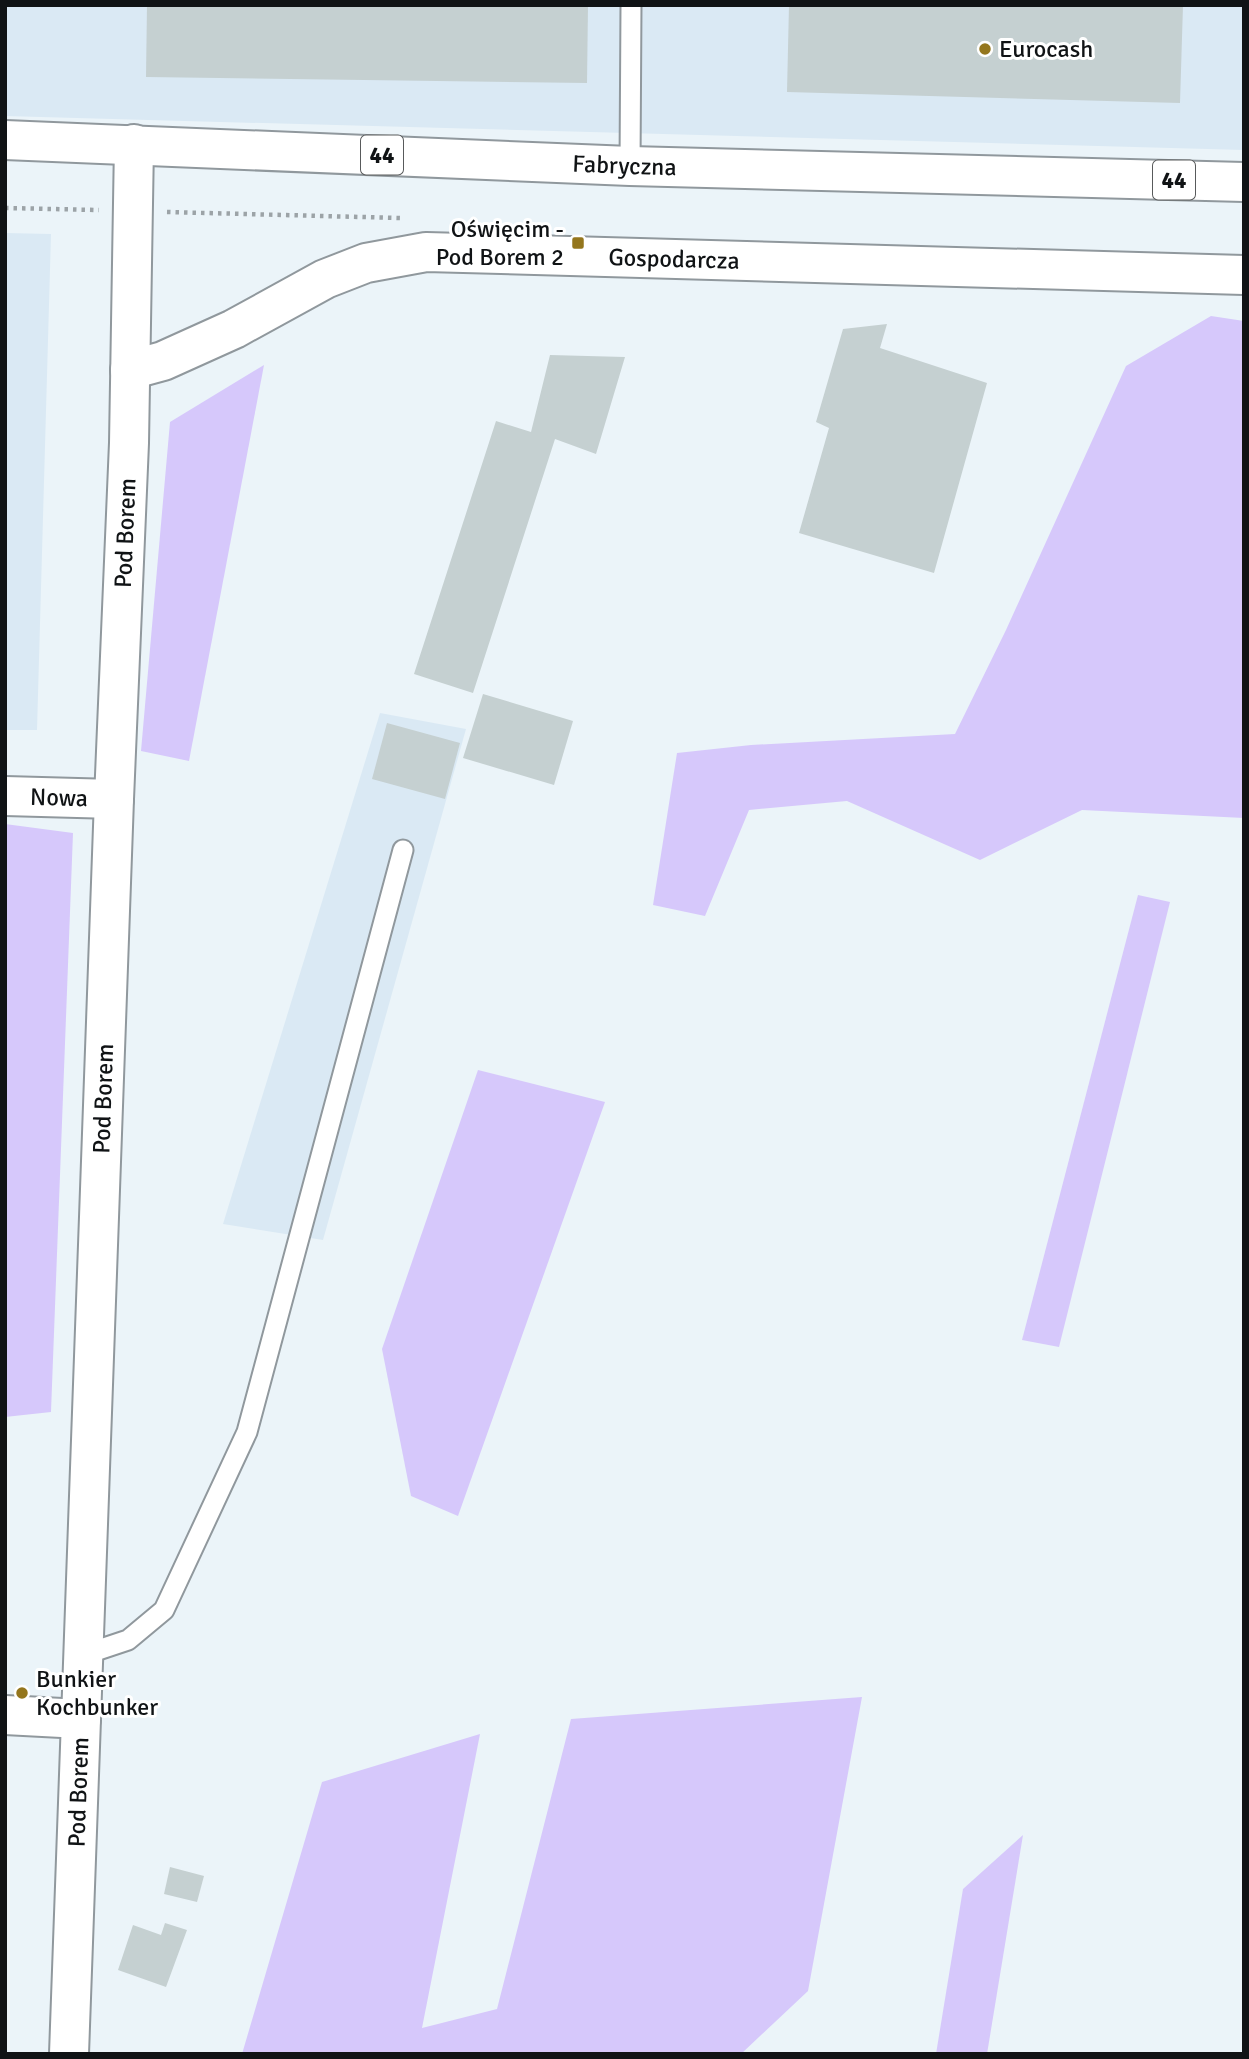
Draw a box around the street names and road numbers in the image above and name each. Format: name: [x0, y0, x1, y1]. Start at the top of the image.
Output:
road number: 44: [361, 136, 403, 174]
street label: Fabryczna: [572, 149, 677, 182]
road number: 44: [1153, 160, 1195, 200]
street label: Gospodarcza: [608, 242, 740, 276]
street label: Pod Borem: [108, 477, 143, 589]
street label: Nowa: [30, 782, 88, 813]
street label: Pod Borem: [86, 1043, 120, 1154]
street label: Pod Borem: [61, 1737, 95, 1848]

